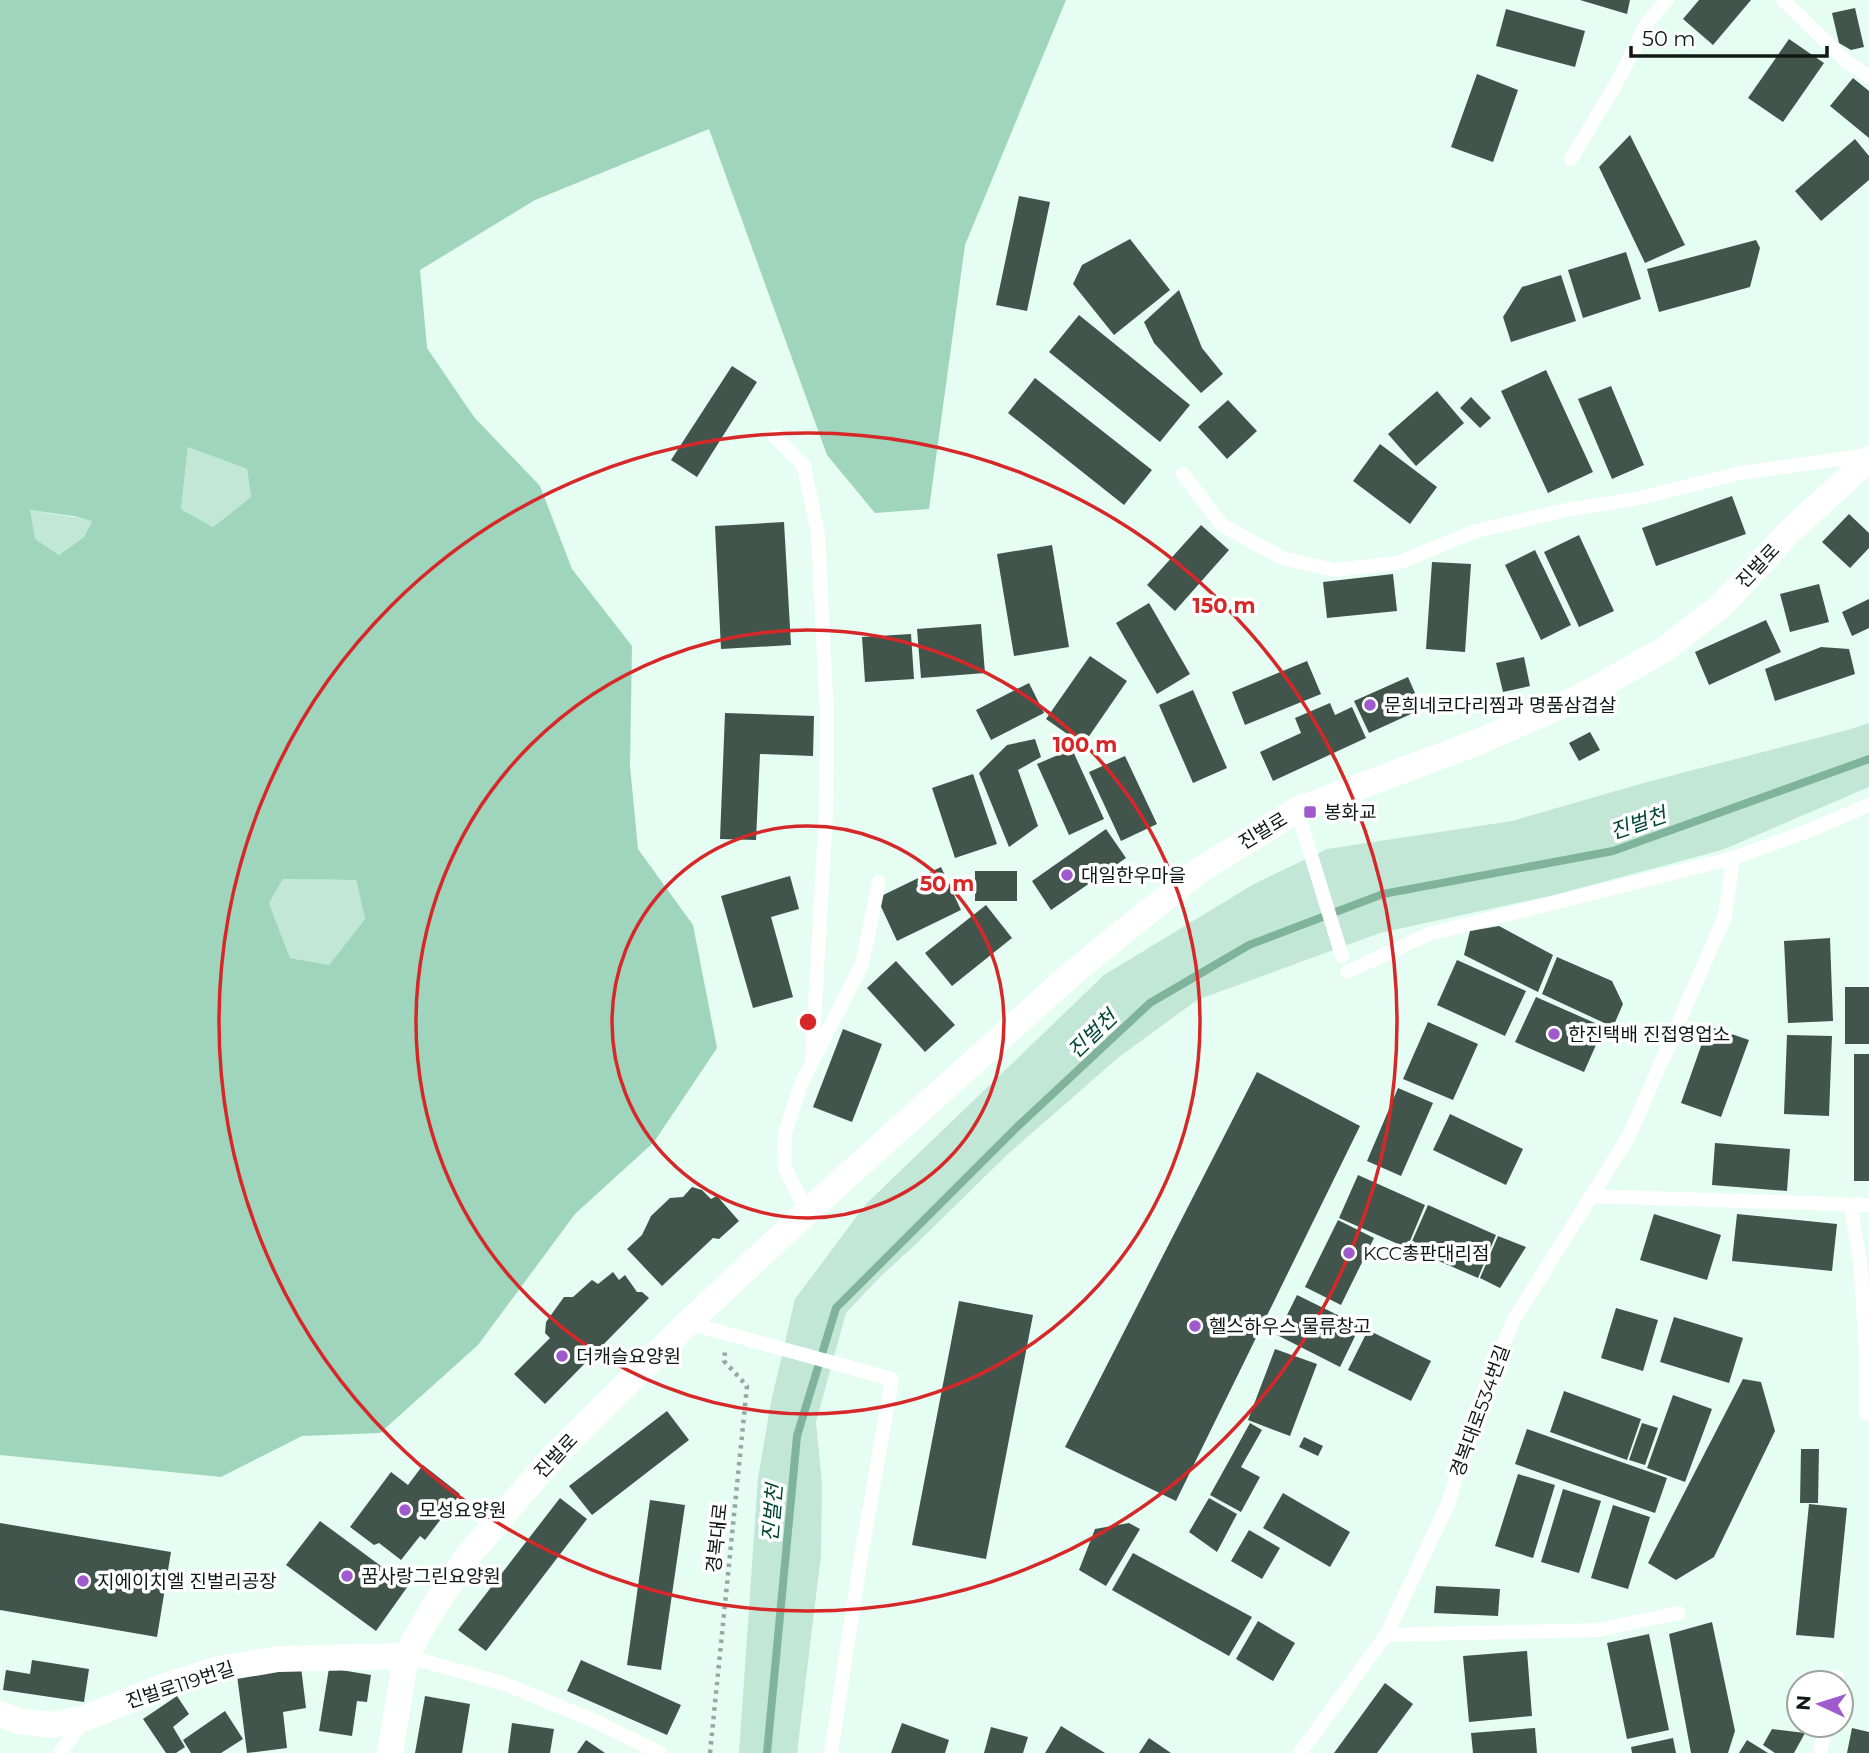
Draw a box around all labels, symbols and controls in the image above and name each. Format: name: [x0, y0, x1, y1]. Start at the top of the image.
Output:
scale bar: [1631, 14, 1827, 58]
text: 50 m: [1642, 26, 1696, 51]
street label: 진벌로: [1732, 539, 1784, 593]
text: 150 m: [1193, 593, 1255, 618]
place label: 문희네코다리찜과 명품삼겹살: [1384, 694, 1616, 717]
marker: 문희네코다리찜과 명품삼겹살: [1362, 697, 1378, 713]
text: 100 m: [1053, 732, 1117, 757]
place label: 봉화교: [1324, 801, 1376, 824]
water label: 진벌천: [1607, 801, 1672, 844]
marker: 봉화교: [1302, 804, 1318, 820]
street label: 진벌로: [1235, 808, 1291, 854]
place label: 대일한우마을: [1081, 864, 1186, 887]
marker: 대일한우마을: [1059, 867, 1075, 883]
text: 50 m: [920, 871, 974, 896]
water label: 진벌천: [1062, 1003, 1123, 1063]
centre of rings: [796, 1010, 820, 1034]
place label: 한진택배 진접영업소: [1568, 1023, 1730, 1046]
marker: 한진택배 진접영업소: [1546, 1026, 1562, 1042]
place label: KCC총판대리점: [1363, 1242, 1489, 1265]
marker: KCC총판대리점: [1341, 1245, 1357, 1261]
place label: 헬스하우스 물류창고: [1209, 1315, 1371, 1338]
marker: 헬스하우스 물류창고: [1187, 1318, 1203, 1334]
street label: 경복대로534번길: [1445, 1342, 1515, 1480]
place label: 더캐슬요양원: [576, 1345, 681, 1368]
marker: 더캐슬요양원: [554, 1348, 570, 1364]
street label: 진벌로: [530, 1429, 582, 1483]
water label: 진벌천: [757, 1480, 787, 1543]
place label: 모성요양원: [419, 1499, 506, 1522]
marker: 모성요양원: [397, 1502, 413, 1518]
street label: 경복대로: [702, 1502, 732, 1574]
place label: 꿈사랑그린요양원: [361, 1565, 501, 1588]
marker: 꿈사랑그린요양원: [339, 1568, 355, 1584]
place label: 지에이치엘 진벌리공장: [97, 1570, 277, 1593]
marker: 지에이치엘 진벌리공장: [75, 1573, 91, 1589]
street label: 진벌로119번길: [123, 1657, 237, 1713]
north arrow: [1785, 1669, 1855, 1739]
text: N: [1792, 1694, 1816, 1711]

